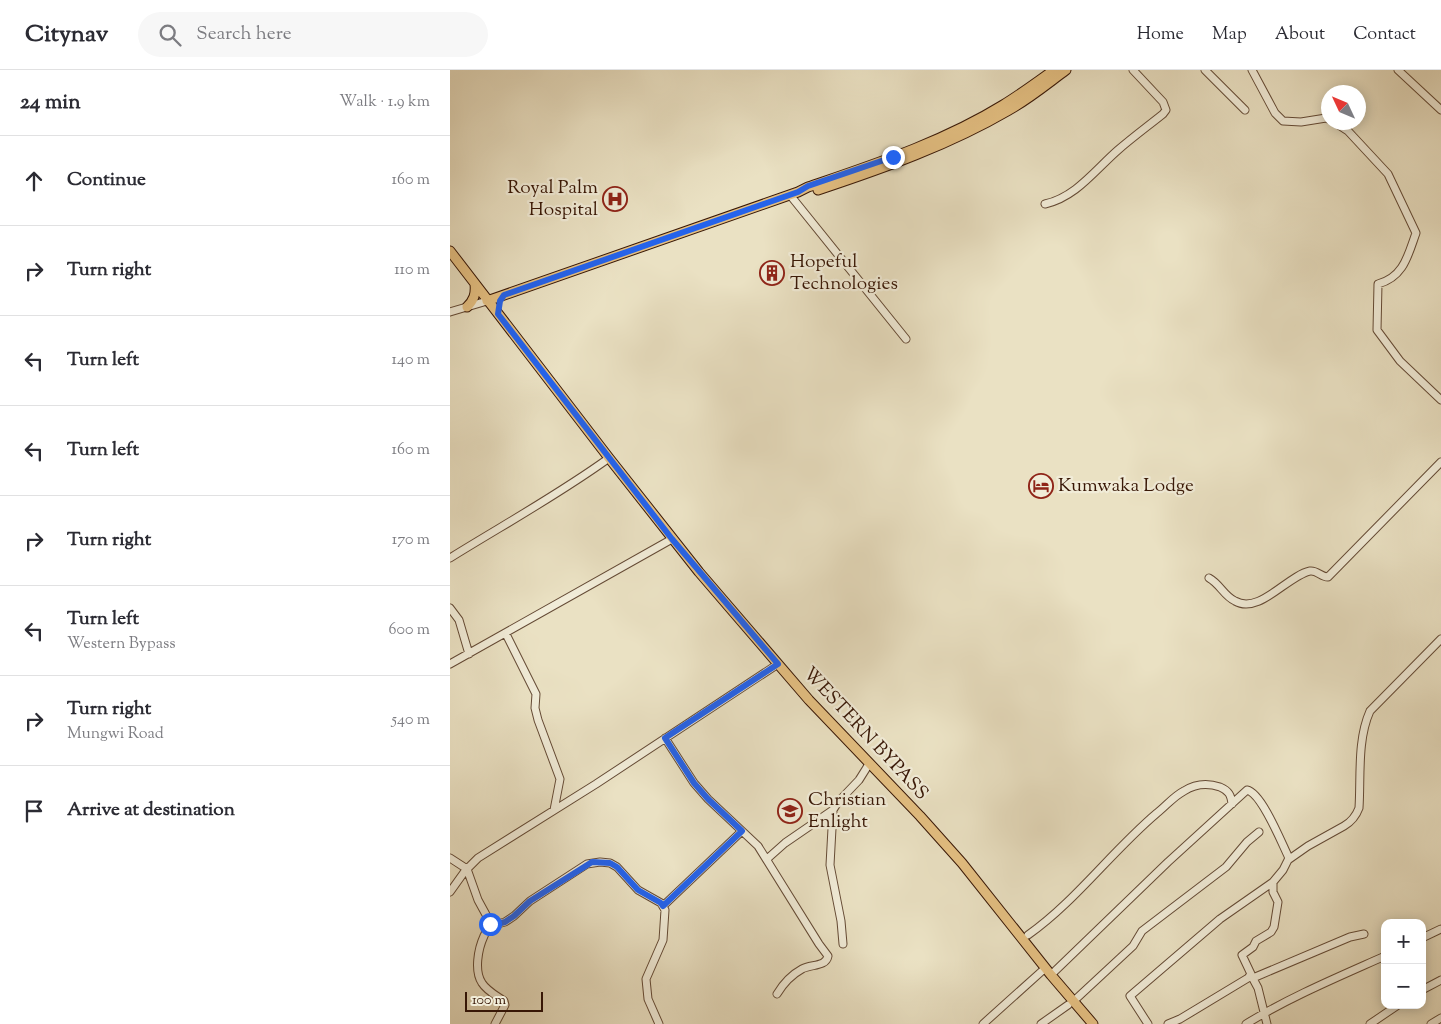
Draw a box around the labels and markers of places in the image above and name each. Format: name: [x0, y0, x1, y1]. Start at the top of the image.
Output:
place label: Royal Palm Hospital: [507, 175, 598, 224]
hospital icon: Royal Palm Hospital: [602, 186, 628, 212]
place label: Hopeful Technologies: [790, 249, 898, 298]
building icon: Hopeful Technologies: [759, 260, 785, 286]
hotel icon: Kumwaka Lodge: [1028, 473, 1054, 499]
place label: Kumwaka Lodge: [1058, 473, 1194, 500]
place label: Christian Enlight: [808, 787, 886, 836]
school or university icon: Christian Enlight: [777, 798, 803, 824]

